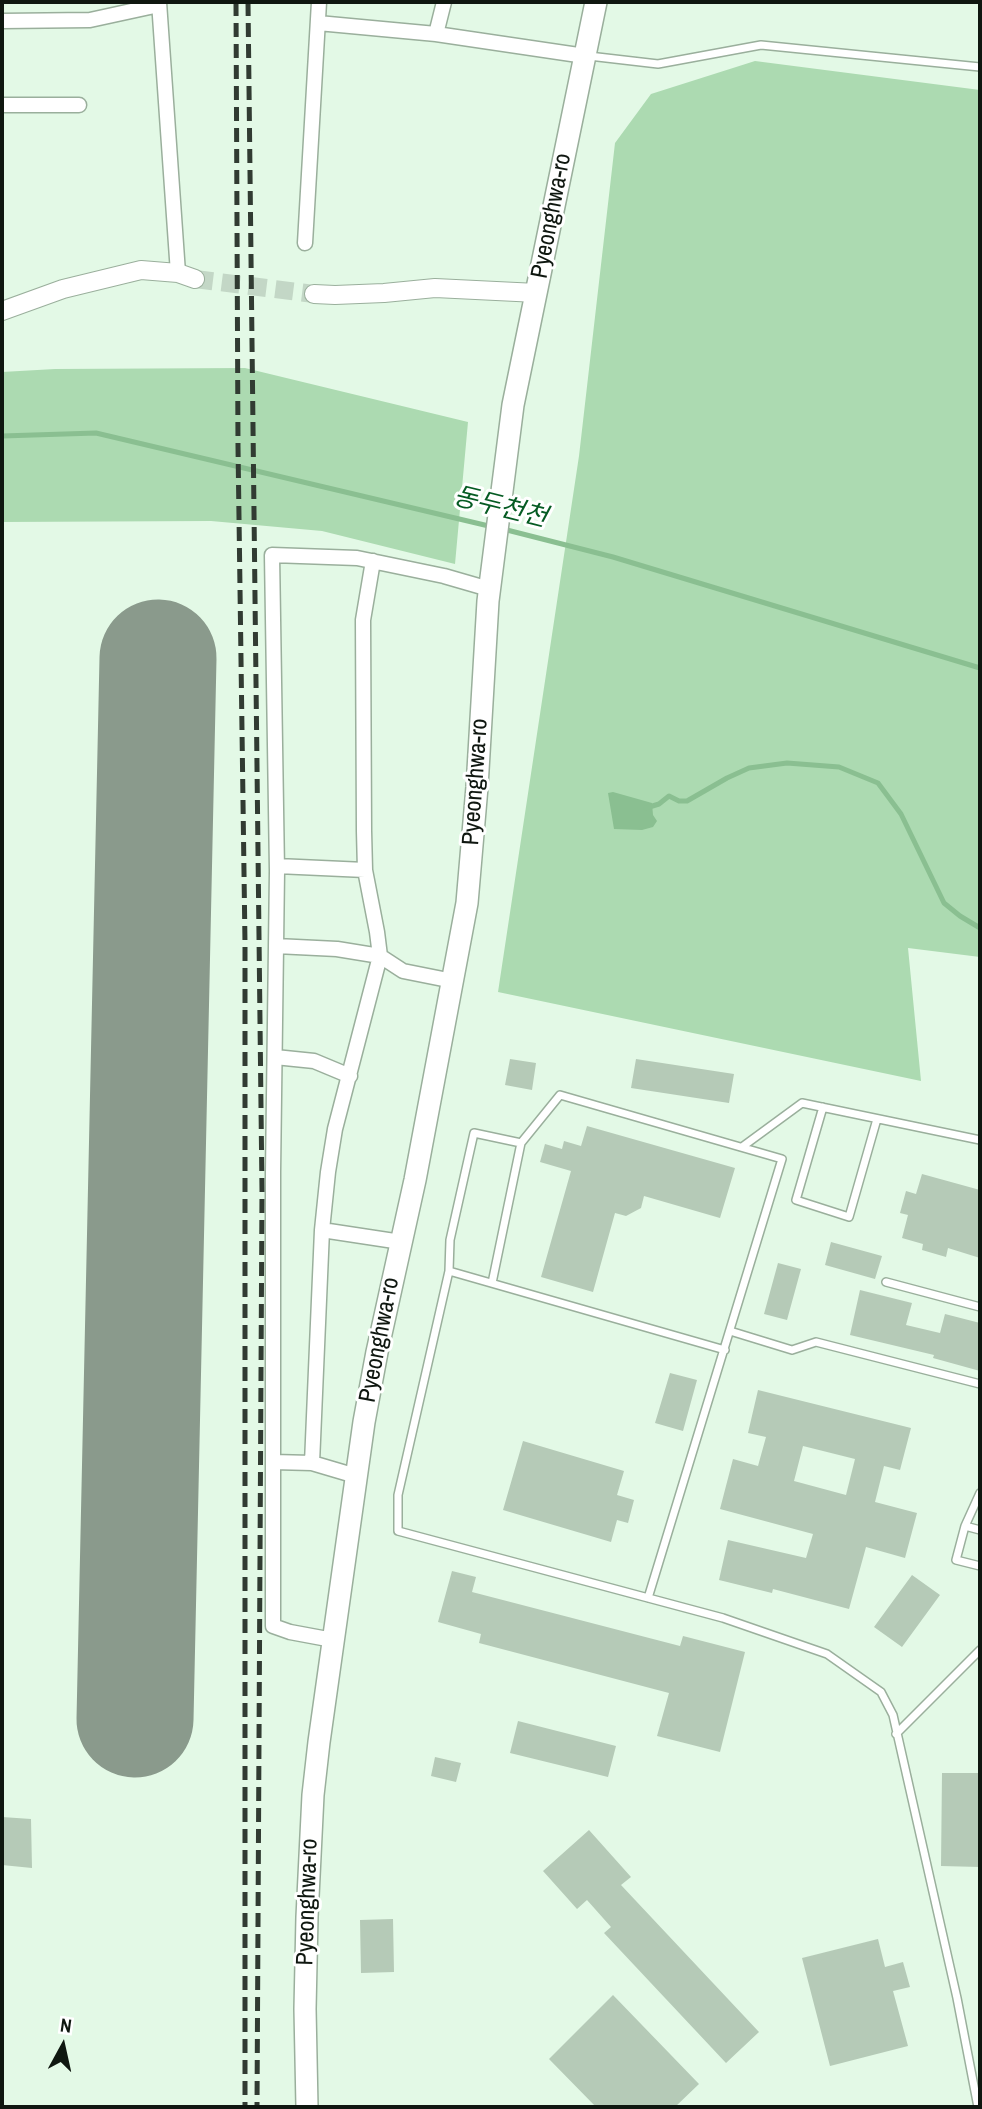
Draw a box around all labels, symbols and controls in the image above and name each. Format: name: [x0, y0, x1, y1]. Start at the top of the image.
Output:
street label: Pyeonghwa-ro: [526, 151, 578, 281]
water label: 동두천천: [450, 481, 550, 535]
street label: Pyeonghwa-ro: [457, 718, 495, 846]
street label: Pyeonghwa-ro: [354, 1275, 406, 1405]
street label: Pyeonghwa-ro: [291, 1838, 325, 1966]
north arrow: [28, 2011, 98, 2081]
text: N: [59, 2012, 73, 2039]

